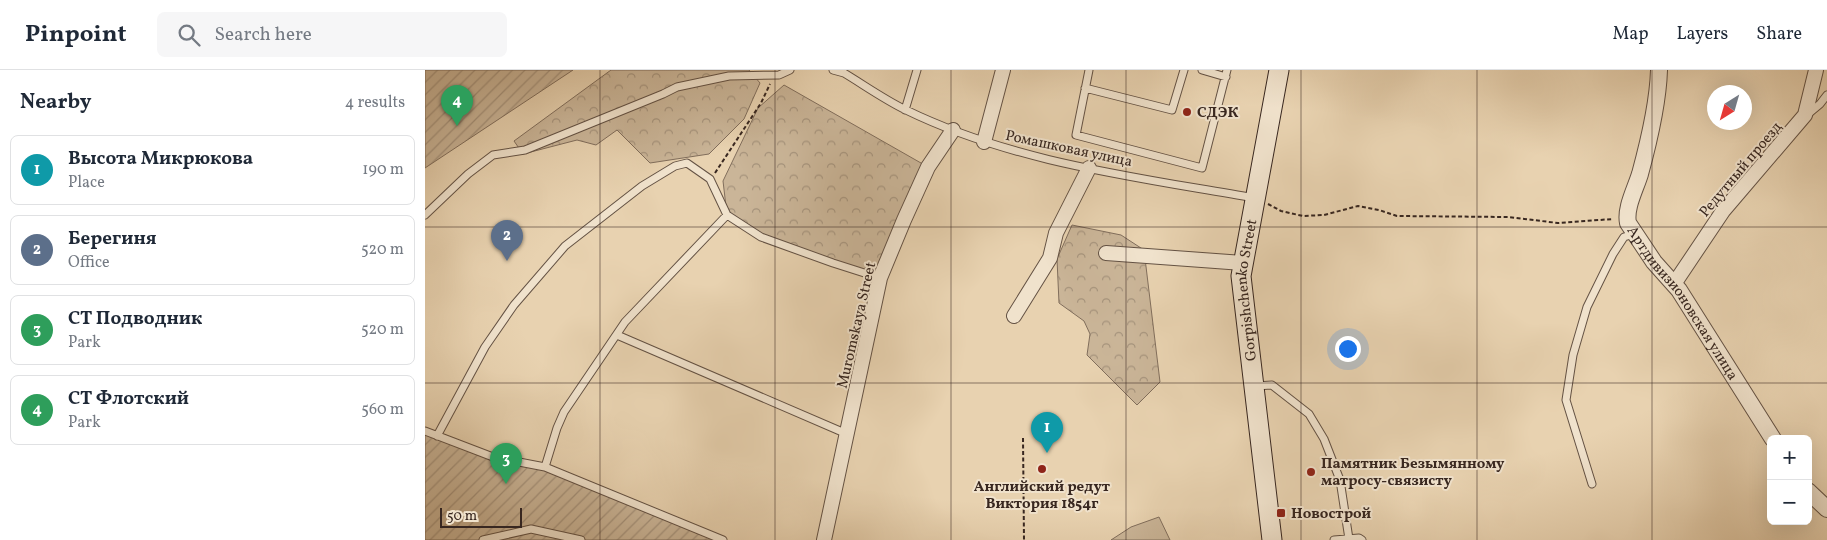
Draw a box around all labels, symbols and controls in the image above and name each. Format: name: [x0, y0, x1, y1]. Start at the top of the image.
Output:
search box: [157, 12, 507, 57]
text: Pinpoint: [25, 18, 127, 52]
icon: search: [175, 21, 203, 49]
text: Search here: [215, 22, 312, 48]
text: Map: [1612, 22, 1648, 47]
text: Layers: [1676, 22, 1728, 47]
text: Share: [1756, 22, 1802, 47]
pin: 4: [441, 85, 473, 126]
north arrow: [1707, 85, 1752, 130]
text: Nearby: [20, 88, 91, 117]
text: 4 results: [345, 92, 405, 114]
place label: СДЭК: [1197, 103, 1238, 124]
marker: СДЭК: [1181, 106, 1193, 118]
street label: Редутный проезд: [1695, 117, 1788, 222]
street label: Ромашковая улица: [1003, 126, 1134, 173]
text: Высота Микрюкова: [68, 146, 253, 172]
text: 1: [34, 159, 40, 181]
text: 190 m: [362, 159, 404, 181]
text: Place: [68, 172, 105, 194]
street label: Gorpishchenko Street: [1232, 217, 1263, 362]
pin: 2: [491, 220, 523, 261]
street label: Артдивизионовская улица: [1621, 222, 1742, 385]
text: Берегиня: [68, 226, 157, 252]
text: 2: [33, 239, 41, 261]
text: 520 m: [361, 239, 404, 261]
text: Office: [68, 252, 110, 274]
street label: Muromskaya Street: [833, 260, 882, 391]
text: СТ Подводник: [68, 306, 202, 332]
text: 3: [33, 319, 41, 341]
text: 520 m: [361, 319, 404, 341]
text: Park: [68, 332, 101, 354]
your location: [1335, 336, 1361, 362]
text: СТ Флотский: [68, 386, 189, 412]
text: 4: [32, 399, 42, 421]
text: 560 m: [361, 399, 404, 421]
text: Park: [68, 412, 101, 434]
pin: 1: [1031, 412, 1063, 453]
map controls: [1767, 435, 1812, 525]
button: +: [1767, 435, 1812, 480]
pin: 3: [490, 443, 522, 484]
place label: Памятник Безымянному матросу-связисту: [1321, 454, 1505, 492]
marker: Английский редут Виктория 1854г: [1036, 463, 1048, 475]
marker: Памятник Безымянному матросу-связисту: [1305, 466, 1317, 478]
place label: Английский редут Виктория 1854г: [974, 477, 1111, 515]
button: −: [1767, 480, 1812, 525]
place label: Новострой: [1291, 504, 1372, 525]
scale bar: [440, 505, 523, 528]
text: 50 m: [447, 507, 477, 526]
marker: Новострой: [1275, 507, 1287, 519]

